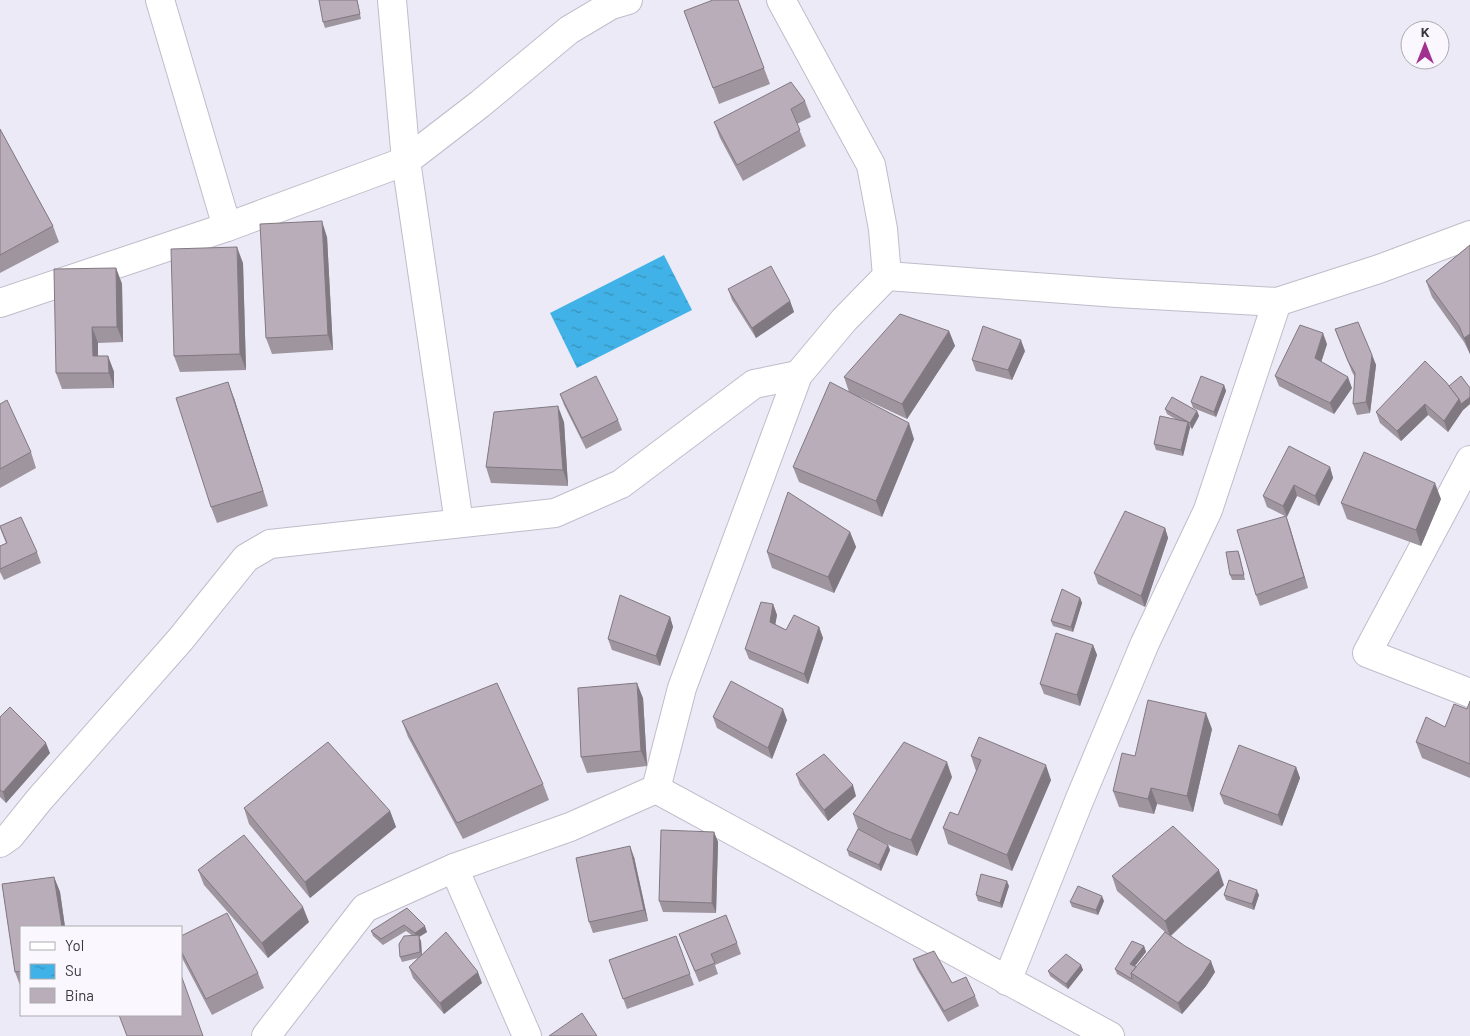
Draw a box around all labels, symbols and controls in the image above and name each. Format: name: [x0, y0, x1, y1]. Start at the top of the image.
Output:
north arrow: [1400, 20, 1450, 70]
text: K: [1421, 23, 1430, 40]
legend: [20, 926, 182, 1016]
text: Yol: [65, 936, 84, 954]
text: Su: [65, 961, 82, 979]
text: Bina: [65, 986, 94, 1004]

